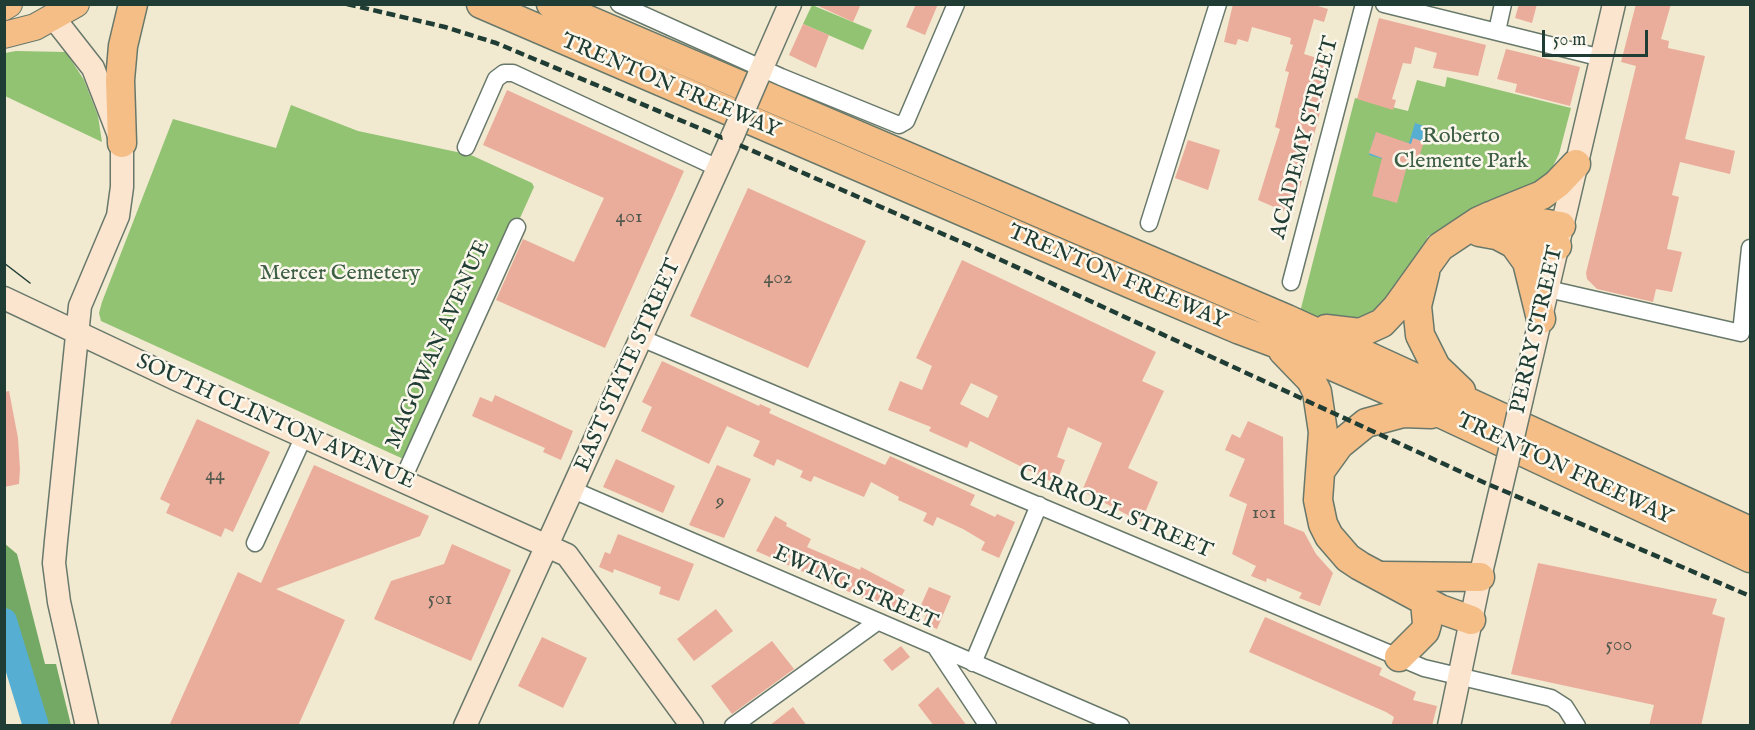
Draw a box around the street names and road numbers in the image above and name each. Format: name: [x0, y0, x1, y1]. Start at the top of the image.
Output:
street label: TRENTON FREEWAY: [557, 29, 783, 145]
street label: ACADEMY STREET: [1266, 34, 1346, 242]
street label: TRENTON FREEWAY: [1004, 220, 1230, 336]
street label: MAGOWAN AVENUE: [381, 236, 497, 454]
street label: PERRY STREET: [1506, 244, 1570, 416]
street label: EAST STATE STREET: [570, 256, 688, 476]
street label: SOUTH CLINTON AVENUE: [132, 350, 418, 496]
street label: TRENTON FREEWAY: [1452, 408, 1676, 532]
street label: CARROLL STREET: [1014, 460, 1216, 566]
street label: EWING STREET: [769, 541, 941, 637]

